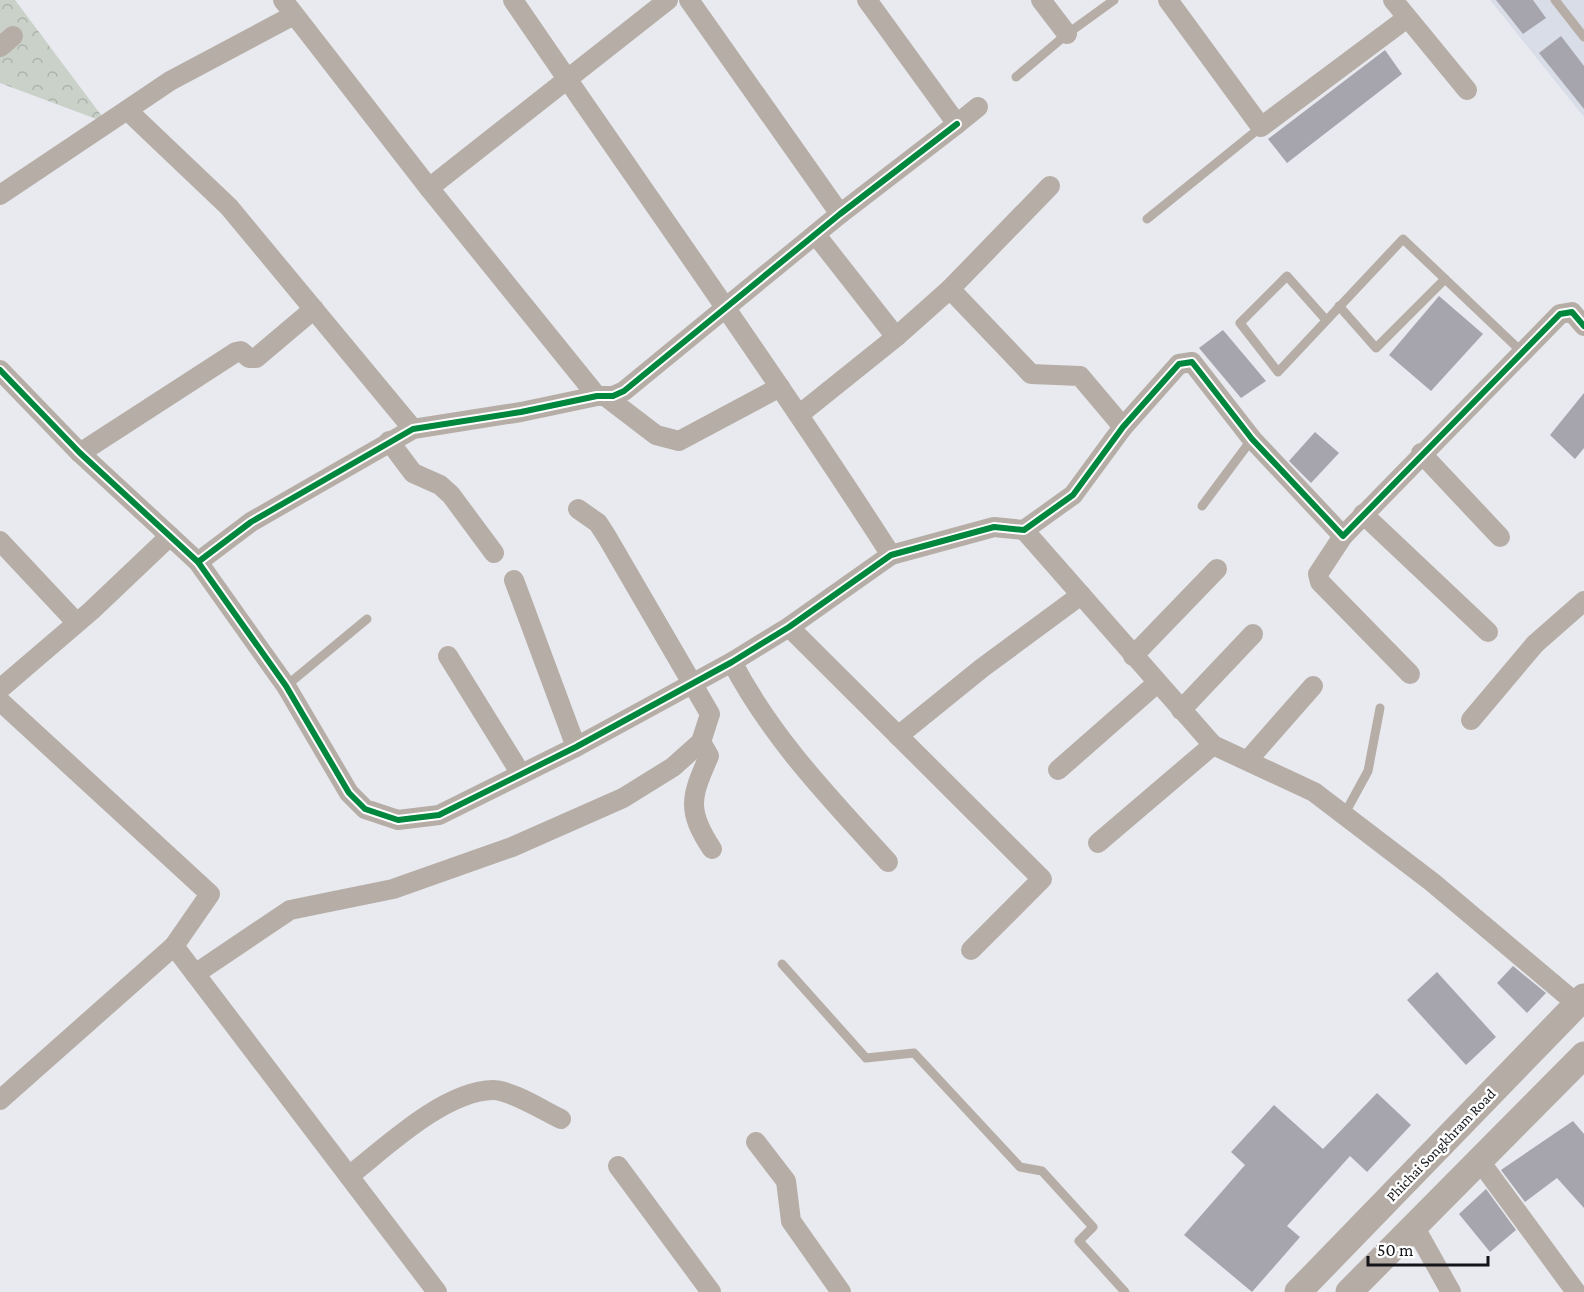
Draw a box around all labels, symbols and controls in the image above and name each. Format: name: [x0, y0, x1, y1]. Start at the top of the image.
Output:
street label: Phichai Songkhram Road: [1383, 1086, 1500, 1205]
scale bar: [1368, 1229, 1488, 1267]
text: 50 m: [1377, 1240, 1414, 1260]

